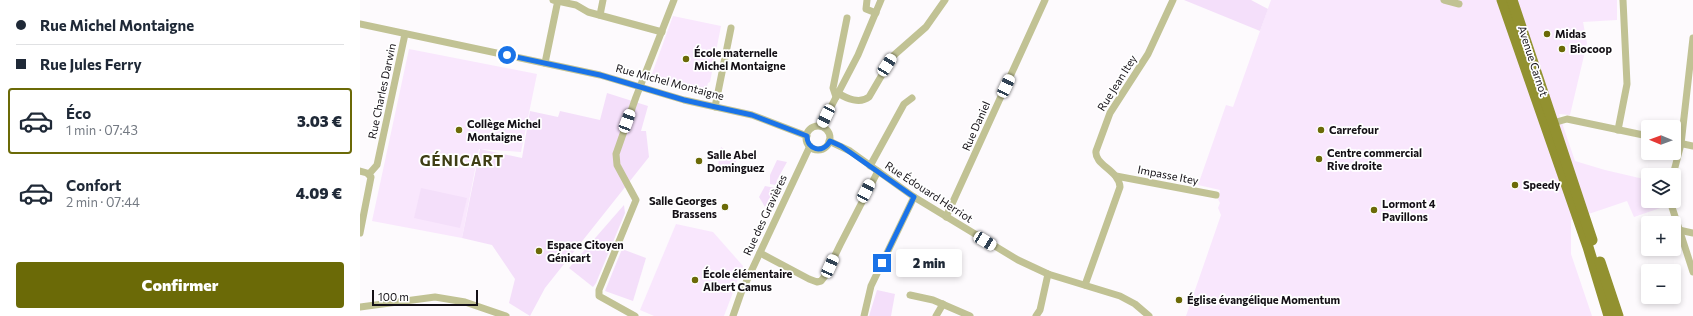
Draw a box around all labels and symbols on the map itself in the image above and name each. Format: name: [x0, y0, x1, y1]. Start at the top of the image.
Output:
street label: Avenue Carnot: [1516, 24, 1551, 98]
place label: Midas: [1555, 27, 1586, 40]
marker: Midas: [1542, 29, 1552, 39]
street label: Rue Charles Darwin: [365, 42, 398, 140]
place label: Biocoop: [1570, 42, 1612, 55]
marker: Biocoop: [1557, 44, 1567, 54]
place label: École maternelle Michel Montaigne: [694, 45, 786, 72]
route start: [498, 46, 516, 64]
car: [876, 52, 898, 78]
street label: Rue Jean Itey: [1094, 52, 1140, 114]
marker: École maternelle Michel Montaigne: [681, 54, 691, 64]
street label: Rue Michel Montaigne: [614, 61, 726, 102]
car: [995, 73, 1017, 99]
street label: Rue Daniel: [959, 99, 992, 153]
car: [815, 103, 837, 129]
car: [617, 108, 637, 134]
place label: Collège Michel Montaigne: [467, 117, 541, 143]
north arrow: [1641, 120, 1681, 160]
place label: Carrefour: [1329, 123, 1379, 136]
marker: Collège Michel Montaigne: [454, 125, 464, 135]
marker: Carrefour: [1316, 125, 1326, 135]
place label: Centre commercial Rive droite: [1327, 146, 1422, 172]
place label: Salle Abel Dominguez: [707, 148, 765, 174]
district label: GÉNICART: [420, 151, 504, 169]
marker: Centre commercial Rive droite: [1314, 154, 1324, 164]
marker: Salle Abel Dominguez: [694, 156, 704, 166]
street label: Rue Édouard Herriot: [883, 158, 977, 225]
street label: Impasse Itey: [1137, 162, 1200, 187]
street label: Rue des Gravières: [740, 172, 789, 257]
car: [855, 178, 877, 204]
place label: Speedy: [1523, 178, 1560, 191]
marker: Speedy: [1510, 180, 1520, 190]
place label: Salle Georges Brassens: [649, 194, 717, 220]
place label: Lormont 4 Pavillons: [1382, 197, 1436, 223]
marker: Salle Georges Brassens: [720, 202, 730, 212]
marker: Lormont 4 Pavillons: [1369, 205, 1379, 215]
car: [972, 230, 998, 252]
place label: Espace Citoyen Génicart: [547, 238, 624, 264]
marker: Espace Citoyen Génicart: [534, 246, 544, 256]
callout: 2 min: [896, 249, 962, 277]
car: [820, 253, 840, 279]
route end: [873, 254, 891, 272]
place label: École élémentaire Albert Camus: [703, 266, 793, 293]
marker: École élémentaire Albert Camus: [690, 275, 700, 285]
scale bar: [372, 288, 478, 307]
place label: Église évangélique Momentum: [1187, 292, 1341, 306]
marker: Église évangélique Momentum: [1174, 295, 1184, 305]

